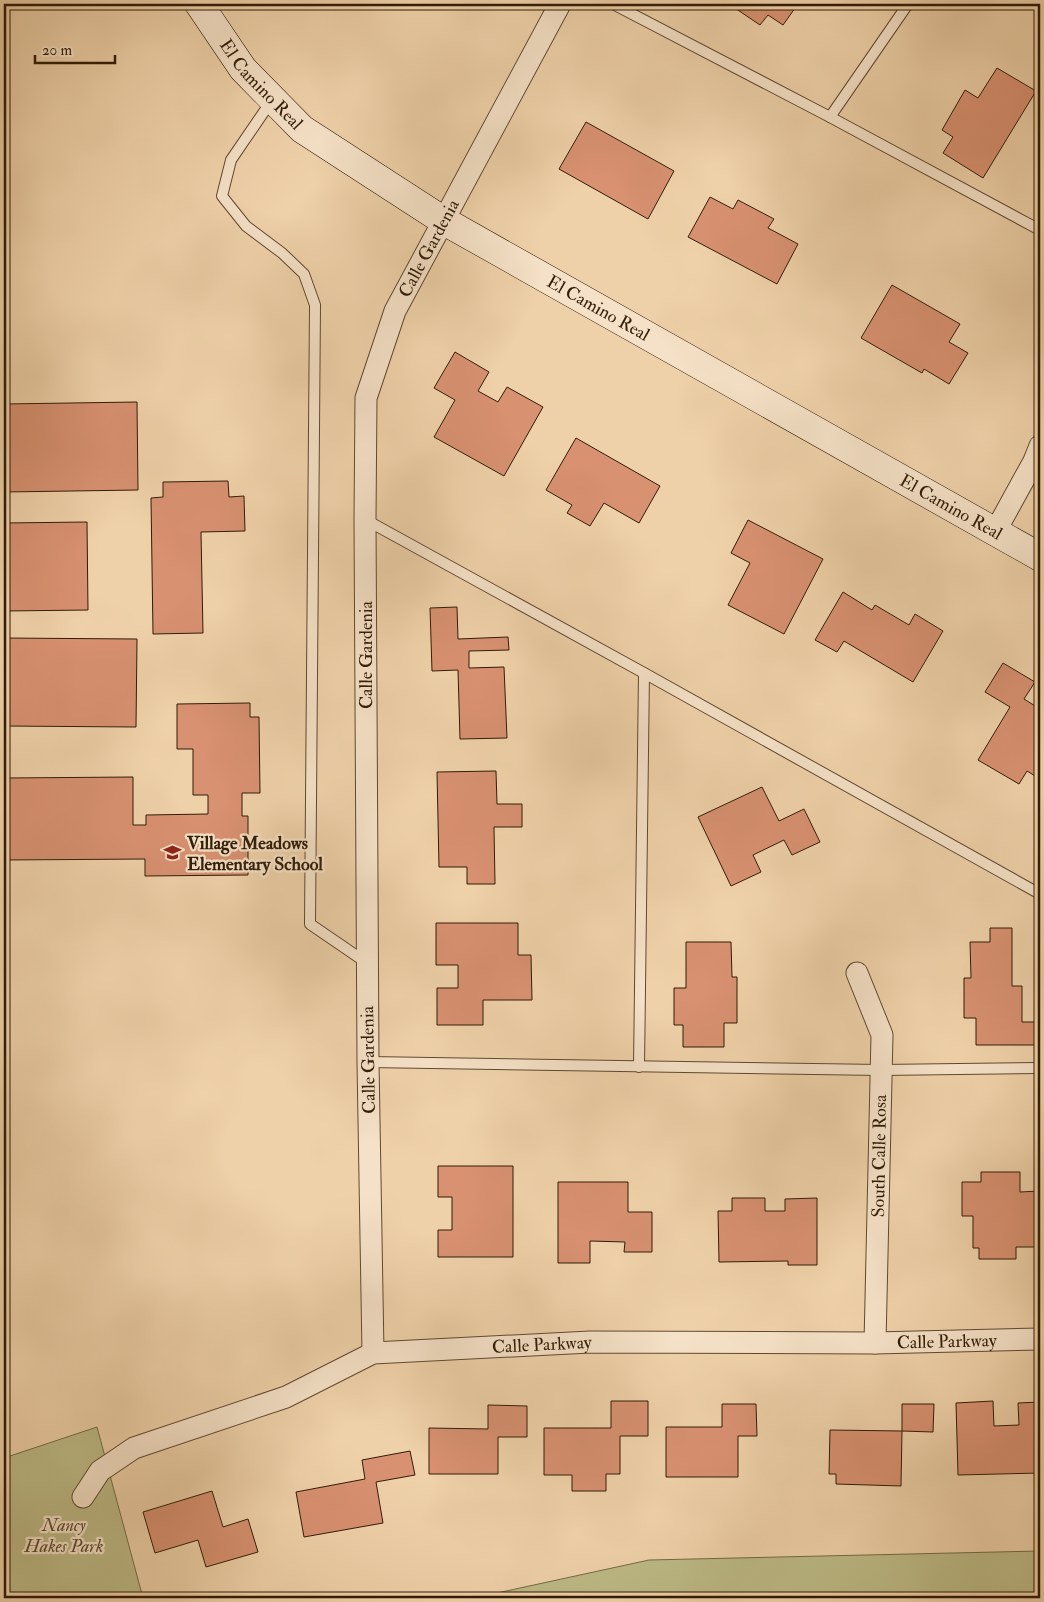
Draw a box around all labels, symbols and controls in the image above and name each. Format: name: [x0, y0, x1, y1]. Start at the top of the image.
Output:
scale bar: [35, 32, 115, 64]
street label: El Camino Real: [214, 35, 308, 135]
text: 20 m: [42, 41, 72, 60]
street label: Calle Gardenia: [393, 195, 465, 302]
street label: El Camino Real: [542, 270, 654, 347]
street label: El Camino Real: [895, 469, 1007, 546]
street label: Calle Gardenia: [355, 600, 378, 709]
place label: Village Meadows Elementary School: [186, 832, 323, 876]
school or university icon: Village Meadows Elementary School: [163, 843, 183, 863]
street label: Calle Gardenia: [356, 1005, 381, 1114]
street label: South Calle Rosa: [867, 1094, 892, 1218]
street label: Calle Parkway: [897, 1329, 998, 1354]
street label: Calle Parkway: [491, 1331, 593, 1359]
park label: Nancy Hakes Park: [24, 1514, 103, 1558]

